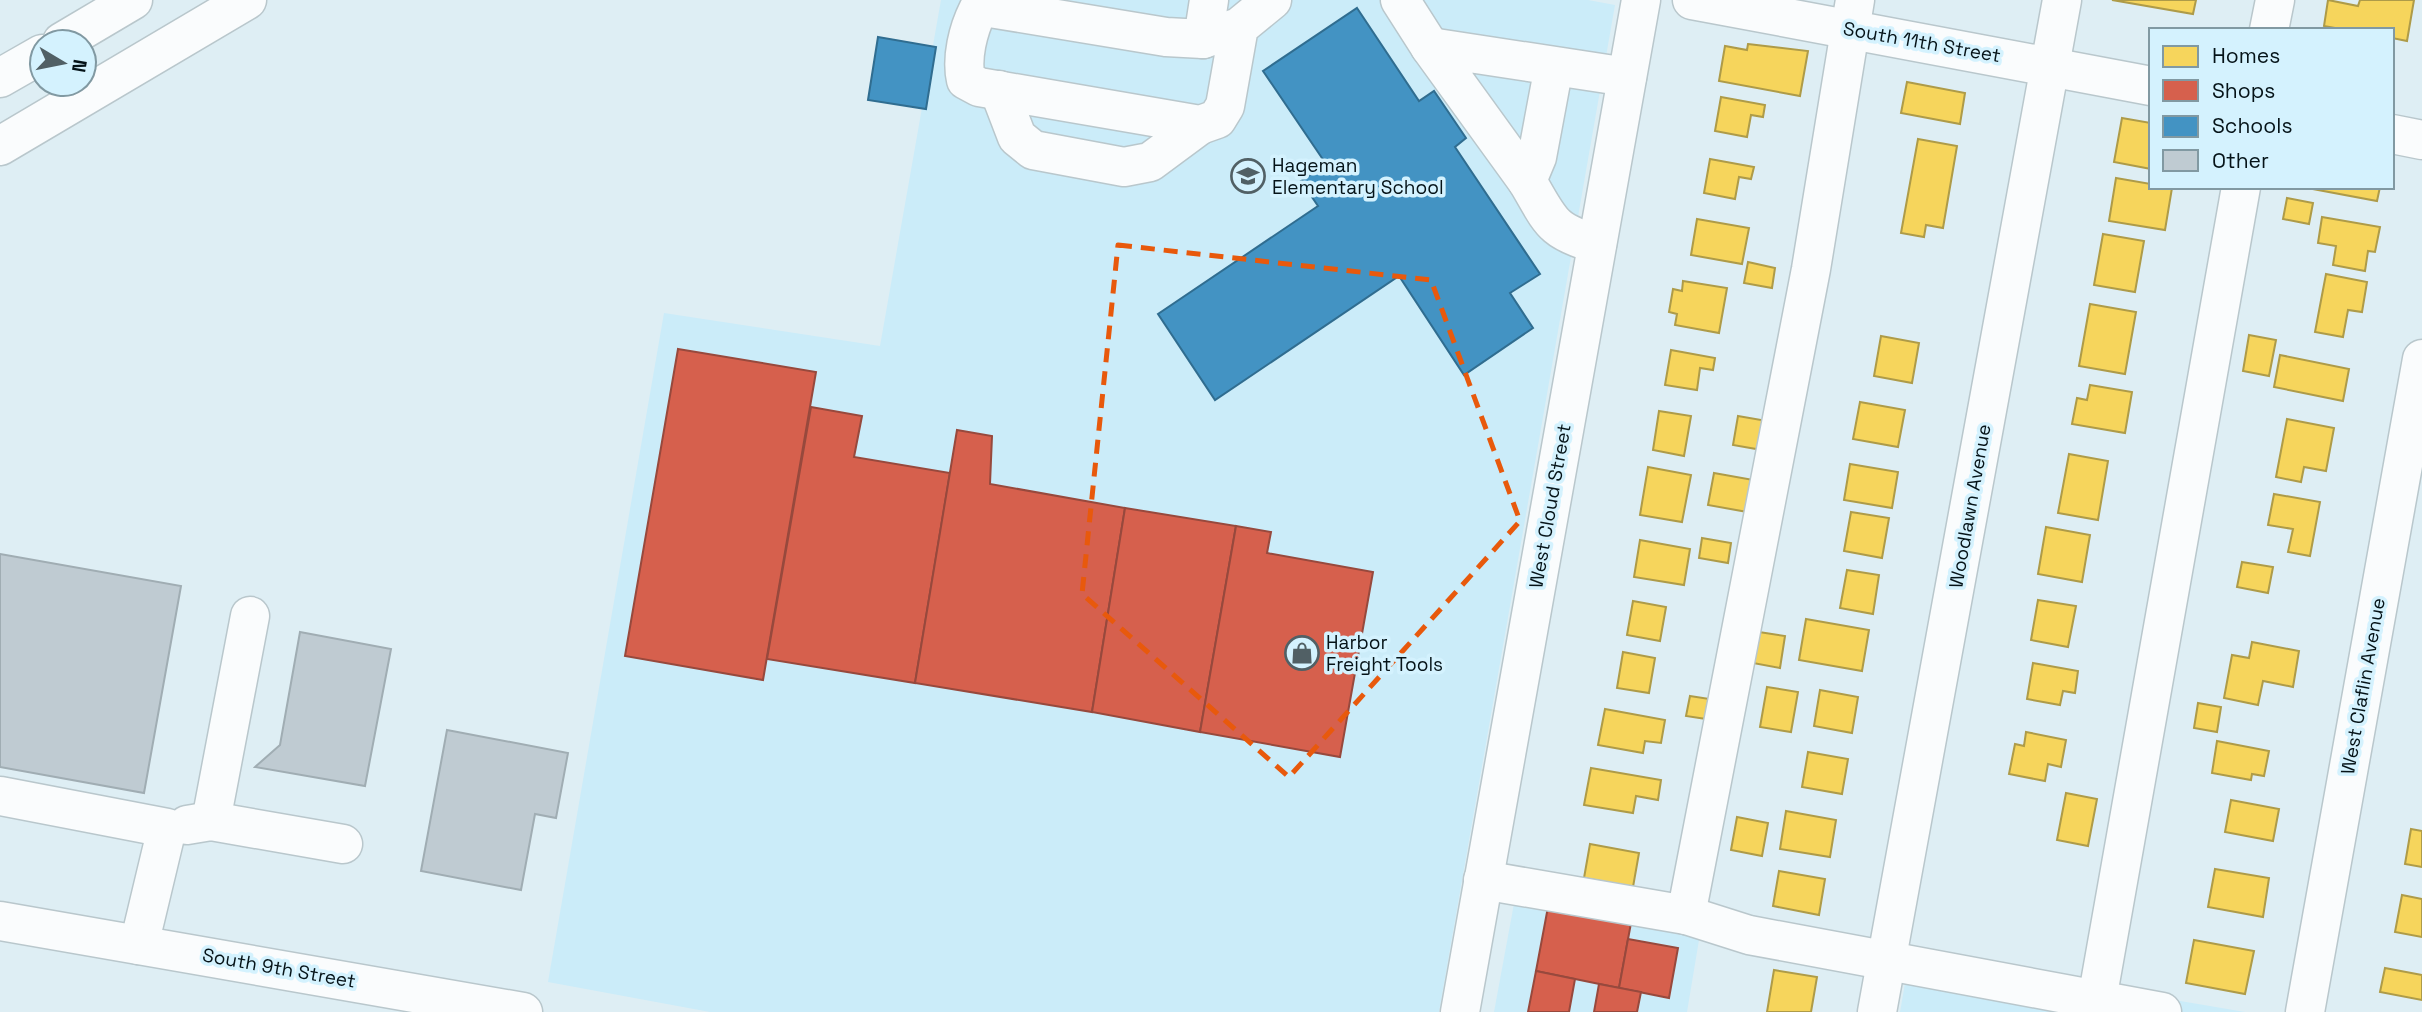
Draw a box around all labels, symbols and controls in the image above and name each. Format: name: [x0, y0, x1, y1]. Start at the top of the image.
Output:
street label: South 11th Street: [1841, 16, 2003, 68]
north arrow: [28, 28, 98, 98]
legend: [2149, 28, 2394, 189]
text: Homes: [2212, 42, 2280, 69]
text: N: [66, 57, 93, 74]
text: Shops: [2212, 77, 2275, 104]
text: Schools: [2212, 112, 2292, 139]
text: Other: [2212, 147, 2269, 174]
place label: Hageman Elementary School: [1272, 153, 1444, 200]
school or university icon: Hageman Elementary School: [1229, 157, 1267, 195]
street label: West Cloud Street: [1523, 422, 1577, 590]
street label: Woodlawn Avenue: [1943, 422, 1997, 590]
street label: West Claflin Avenue: [2335, 596, 2391, 776]
place label: Harbor Freight Tools: [1326, 630, 1443, 677]
shop icon: Harbor Freight Tools: [1283, 634, 1321, 672]
street label: South 9th Street: [200, 942, 358, 994]

